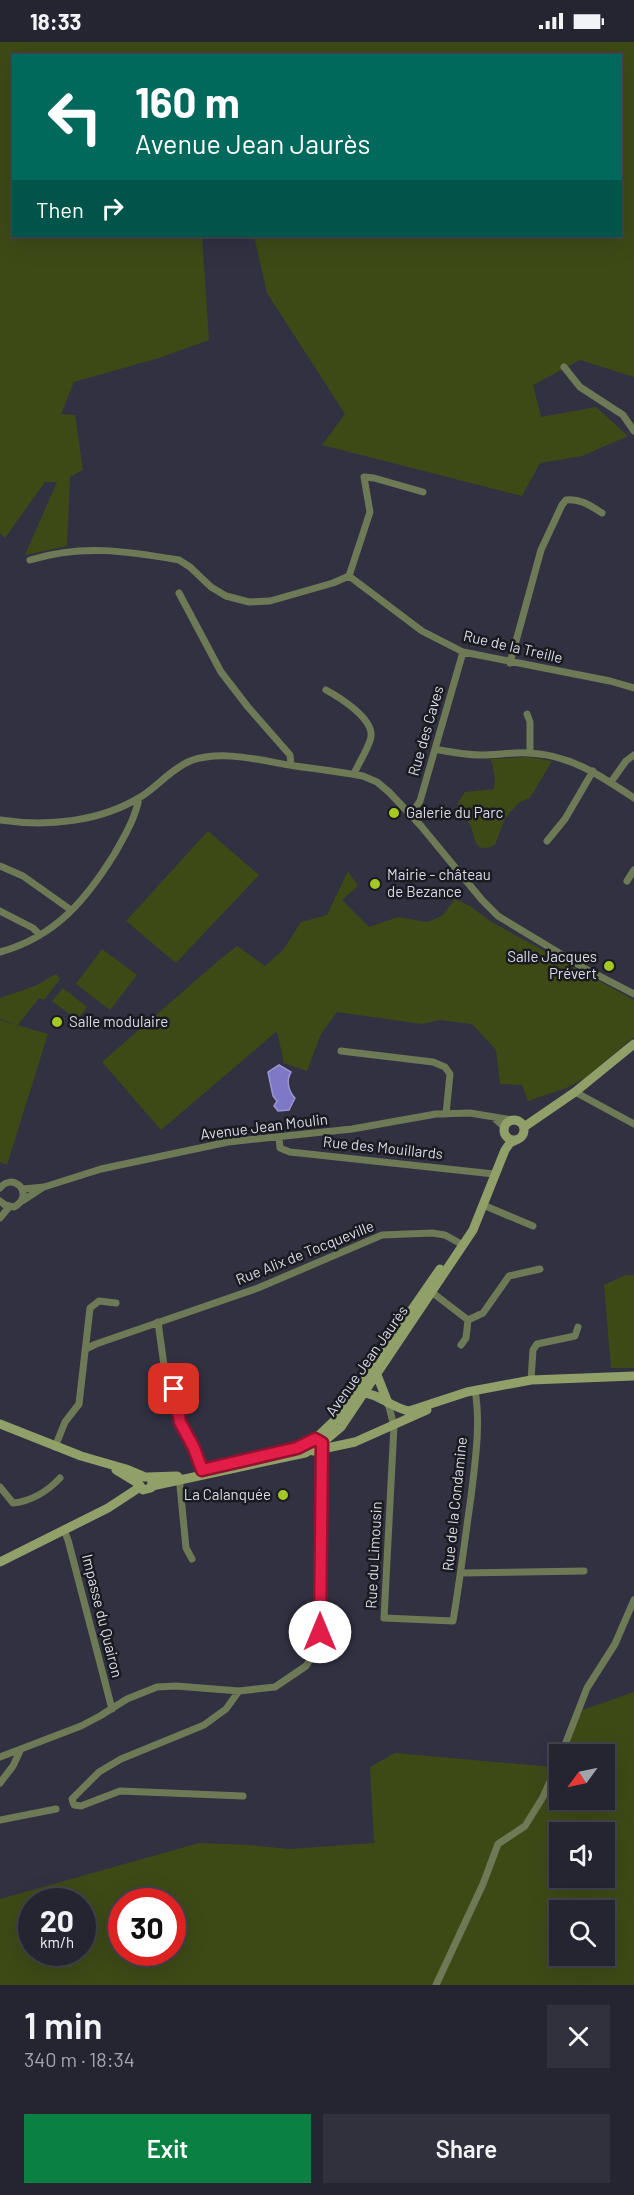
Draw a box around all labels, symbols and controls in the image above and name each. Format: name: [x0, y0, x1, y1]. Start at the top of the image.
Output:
text: 18:33: [30, 8, 81, 34]
text: 160 m: [135, 76, 240, 126]
icon: left: [36, 78, 114, 156]
text: Avenue Jean Jaurès: [135, 127, 370, 159]
icon: right: [96, 192, 129, 225]
text: Then: [36, 196, 84, 222]
street label: Rue de la Treille: [462, 626, 565, 666]
street label: Rue des Caves: [404, 684, 447, 778]
place label: Galerie du Parc: [406, 803, 504, 821]
marker: Galerie du Parc: [387, 806, 401, 820]
place label: Mairie - château de Bezance: [387, 865, 491, 900]
marker: Mairie - château de Bezance: [368, 877, 382, 891]
place label: Salle Jacques Prévert: [507, 947, 597, 982]
marker: Salle Jacques Prévert: [602, 959, 616, 973]
place label: Salle modulaire: [69, 1012, 168, 1030]
marker: Salle modulaire: [50, 1015, 64, 1029]
street label: Avenue Jean Moulin: [199, 1109, 329, 1143]
street label: Rue des Mouillards: [322, 1132, 444, 1162]
street label: Rue Alix de Tocqueville: [233, 1216, 376, 1288]
street label: Avenue Jean Jaurès: [321, 1302, 411, 1419]
pin: [148, 1363, 199, 1414]
icon: arrive: [157, 1372, 190, 1405]
street label: Rue de la Condamine: [438, 1436, 470, 1572]
place label: La Calanquée: [184, 1485, 271, 1503]
marker: La Calanquée: [276, 1488, 290, 1502]
street label: Rue du Limousin: [361, 1501, 385, 1609]
street label: Impasse du Quairon: [79, 1552, 127, 1679]
position arrow: [288, 1600, 352, 1664]
north arrow: [549, 1744, 615, 1810]
map controls: [549, 1744, 615, 1966]
button: sound: [549, 1822, 615, 1888]
speed limit sign: 30: [108, 1888, 186, 1966]
button: search: [549, 1900, 615, 1966]
text: 20: [40, 1902, 74, 1938]
text: km/h: [40, 1933, 74, 1951]
text: 1 min: [24, 2003, 103, 2046]
button: close: [547, 2005, 610, 2068]
text: 340 m · 18:34: [24, 2047, 135, 2071]
button: Exit: [24, 2114, 311, 2183]
button: Share: [323, 2114, 610, 2183]

